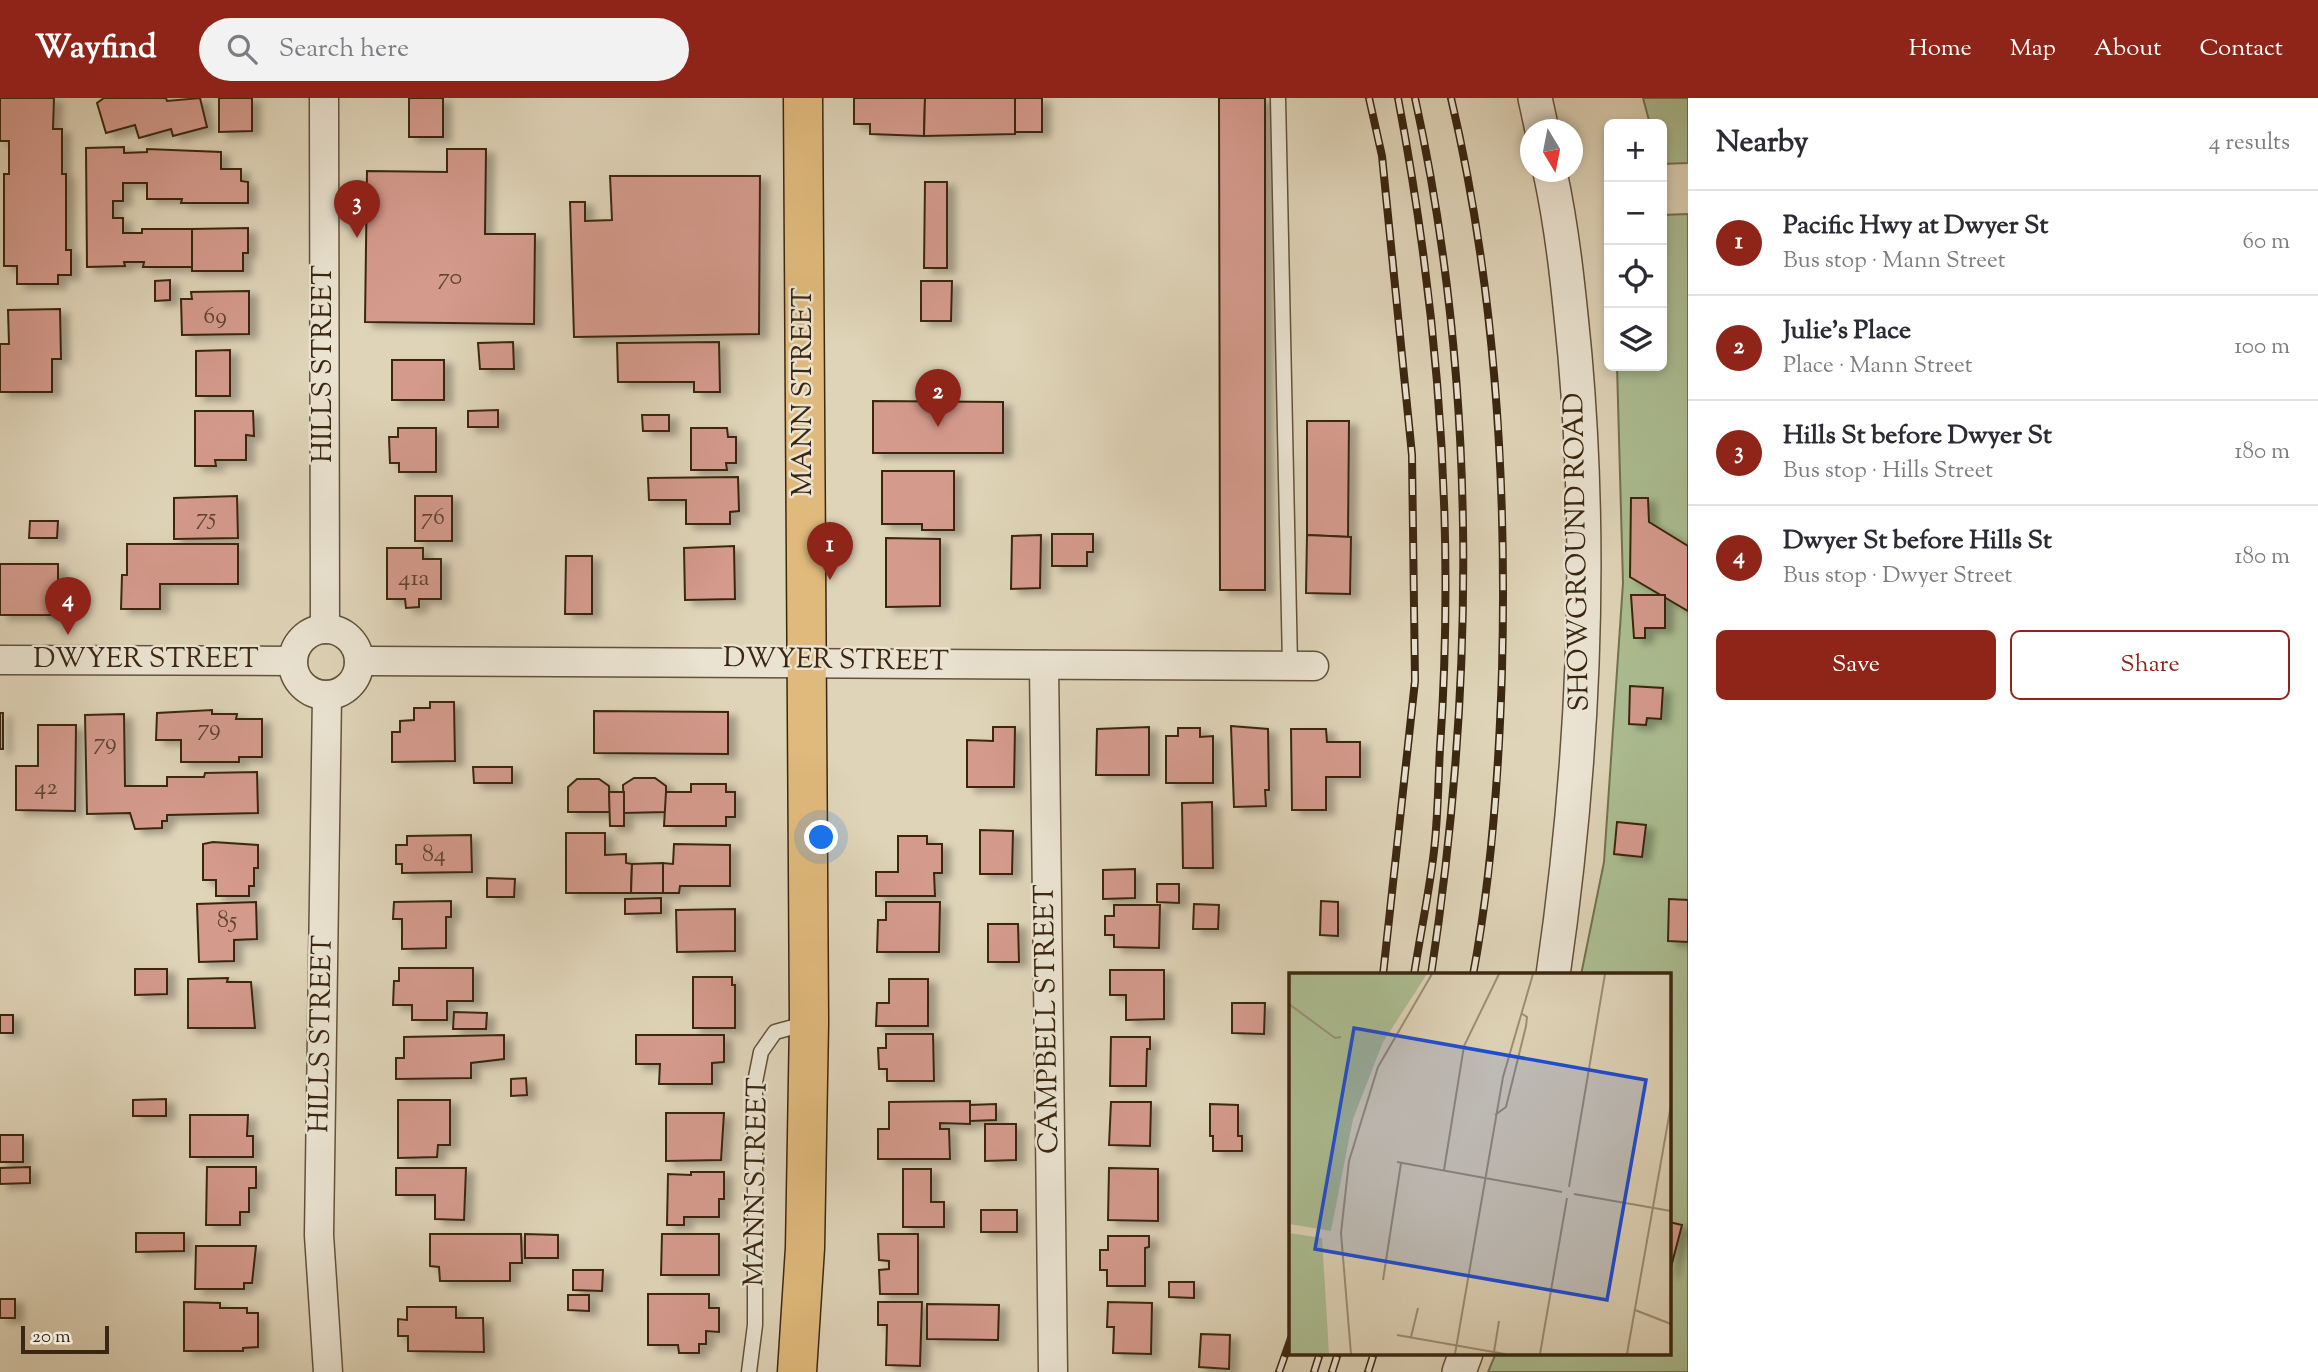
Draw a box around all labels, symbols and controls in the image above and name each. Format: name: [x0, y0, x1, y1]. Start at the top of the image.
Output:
search box: [199, 18, 689, 81]
text: Wayfind: [35, 25, 157, 73]
icon: search: [223, 30, 261, 68]
text: Search here: [279, 31, 409, 68]
text: Home: [1909, 32, 1972, 66]
text: Map: [2010, 32, 2056, 66]
text: About: [2094, 32, 2161, 66]
text: Contact: [2199, 32, 2283, 66]
north arrow: [1520, 119, 1583, 182]
map controls: [1604, 119, 1667, 371]
button: +: [1604, 119, 1667, 182]
text: Nearby: [1716, 122, 1808, 165]
text: 4 results: [2209, 127, 2290, 160]
pin: 3: [334, 180, 380, 238]
button: −: [1604, 182, 1667, 245]
text: Pacific Hwy at Dwyer St: [1783, 208, 2048, 245]
text: 1: [1735, 226, 1743, 259]
text: 60 m: [2242, 226, 2290, 259]
button: locate: [1604, 245, 1667, 308]
text: Bus stop · Mann Street: [1783, 245, 2006, 278]
house number: 70: [438, 261, 462, 295]
street label: HILLS STREET: [304, 265, 344, 463]
street label: MANN STREET: [784, 287, 824, 497]
house number: 69: [203, 300, 227, 334]
button: layers: [1604, 308, 1667, 371]
text: Julie's Place: [1783, 313, 1911, 350]
text: 2: [1734, 331, 1744, 364]
text: 100 m: [2234, 331, 2290, 364]
text: Place · Mann Street: [1783, 350, 1973, 383]
pin: 2: [915, 369, 961, 427]
street label: SHOWGROUND ROAD: [1555, 392, 1601, 712]
text: Hills St before Dwyer St: [1783, 418, 2052, 455]
text: 3: [1734, 436, 1744, 469]
text: 180 m: [2235, 436, 2290, 469]
text: Bus stop · Hills Street: [1783, 455, 1993, 488]
house number: 75: [196, 501, 216, 535]
house number: 76: [421, 501, 445, 535]
pin: 1: [807, 522, 853, 580]
text: Dwyer St before Hills St: [1783, 523, 2052, 560]
text: 4: [1733, 541, 1745, 574]
text: 180 m: [2235, 541, 2290, 574]
text: Bus stop · Dwyer Street: [1783, 560, 2012, 593]
house number: 41a: [398, 562, 430, 596]
pin: 4: [45, 577, 91, 635]
button: Save: [1716, 630, 1996, 700]
button: Share: [2010, 630, 2290, 700]
street label: DWYER STREET: [723, 639, 949, 683]
street label: DWYER STREET: [33, 640, 259, 680]
house number: 79: [197, 712, 221, 746]
house number: 79: [93, 726, 117, 760]
house number: 42: [34, 771, 58, 805]
your location: [804, 820, 838, 854]
house number: 84: [422, 838, 446, 872]
street label: CAMPBELL STREET: [1026, 883, 1070, 1154]
house number: 85: [217, 904, 237, 938]
street label: HILLS STREET: [300, 934, 344, 1133]
inset map: [1289, 973, 1671, 1354]
street label: MANN STREET: [735, 1077, 779, 1287]
scale bar: [21, 1323, 108, 1355]
text: 20 m: [32, 1324, 71, 1351]

